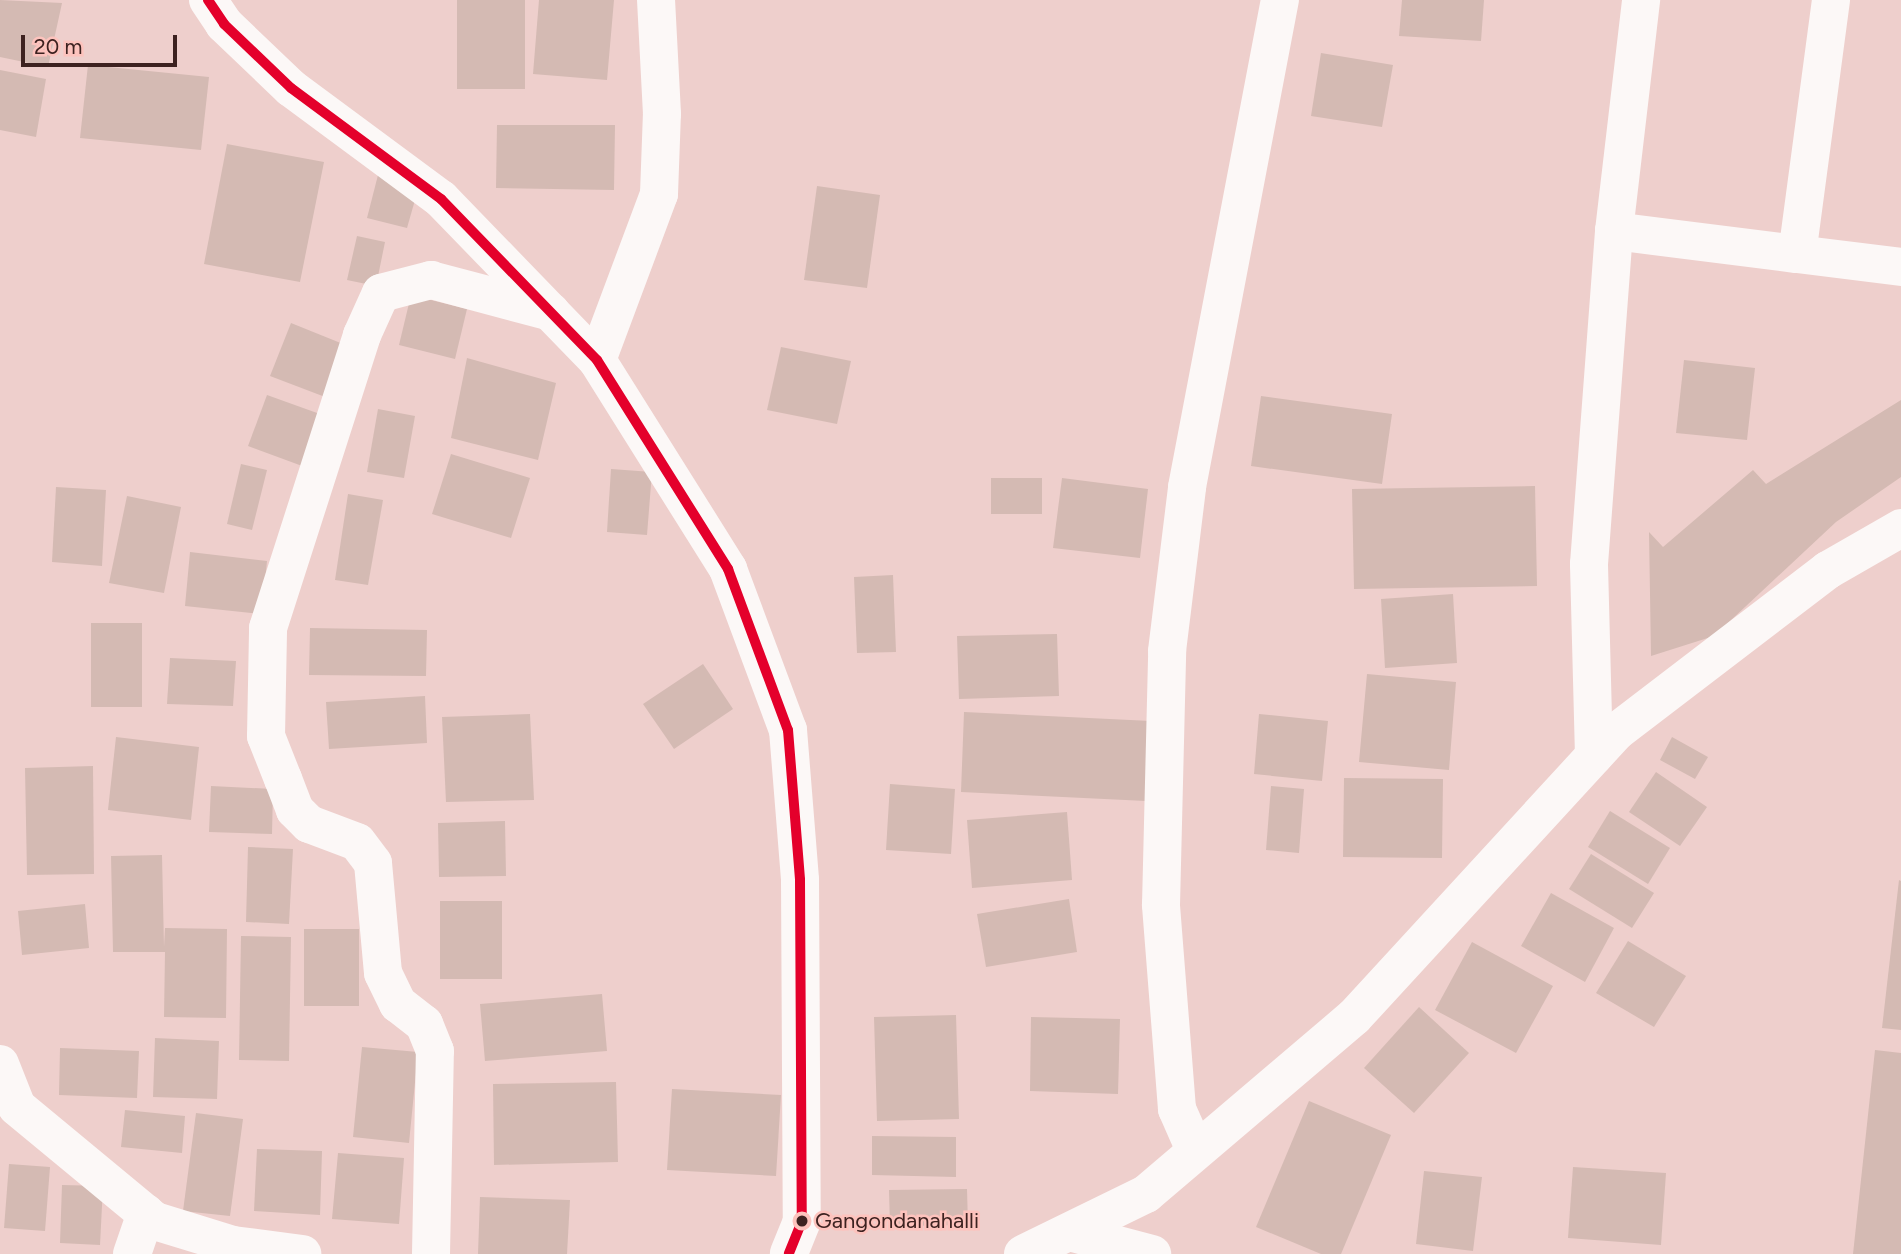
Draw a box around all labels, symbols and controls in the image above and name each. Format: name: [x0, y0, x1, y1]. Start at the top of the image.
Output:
scale bar: [24, 21, 180, 65]
text: 20 m: [34, 34, 82, 59]
place label: Gangondanahalli: [815, 1208, 979, 1234]
marker: Gangondanahalli: [795, 1214, 809, 1228]

